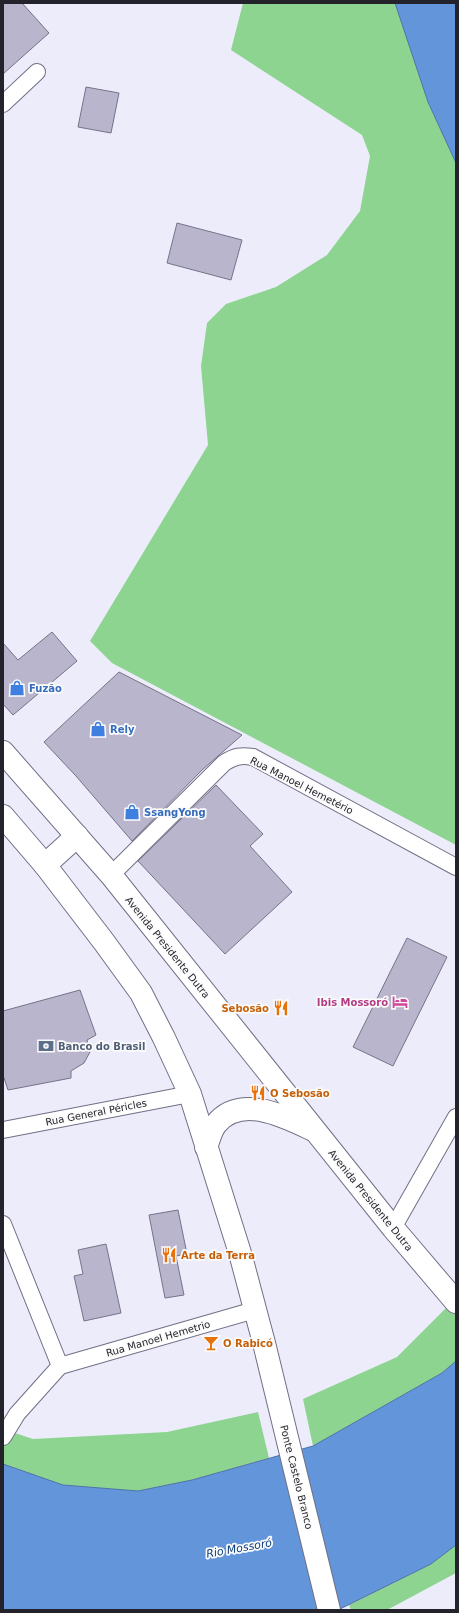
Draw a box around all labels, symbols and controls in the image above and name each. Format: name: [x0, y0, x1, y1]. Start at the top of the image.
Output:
shop icon: Fuzão: [8, 679, 26, 697]
place label: Fuzão: [29, 683, 62, 694]
shop icon: Rely: [89, 720, 107, 738]
place label: Rely: [110, 724, 135, 735]
street label: Rua Manoel Hemetério: [248, 755, 355, 816]
shop icon: SsangYong: [123, 803, 141, 821]
place label: SsangYong: [144, 807, 206, 818]
street label: Avenida Presidente Dutra: [123, 894, 212, 1000]
hotel icon: Ibis Mossoró: [391, 993, 409, 1011]
place label: Ibis Mossoró: [317, 997, 388, 1008]
restaurant icon: Sebosão: [272, 999, 290, 1017]
place label: Sebosão: [221, 1003, 269, 1014]
bank icon: Banco do Brasil: [37, 1037, 55, 1055]
place label: Banco do Brasil: [58, 1041, 145, 1052]
restaurant icon: O Sebosão: [249, 1084, 267, 1102]
place label: O Sebosão: [270, 1088, 330, 1099]
street label: Rua General Péricles: [44, 1097, 148, 1128]
street label: Avenida Presidente Dutra: [326, 1147, 415, 1253]
restaurant icon: Arte da Terra: [160, 1246, 178, 1264]
place label: Arte da Terra: [181, 1250, 255, 1261]
street label: Rua Manoel Hemetrio: [105, 1318, 212, 1359]
bar icon: O Rabicó: [202, 1334, 220, 1352]
place label: O Rabicó: [223, 1338, 273, 1349]
street label: Ponte Castelo Branco: [278, 1424, 315, 1530]
water label: Rio Mossoró: [205, 1536, 273, 1561]

